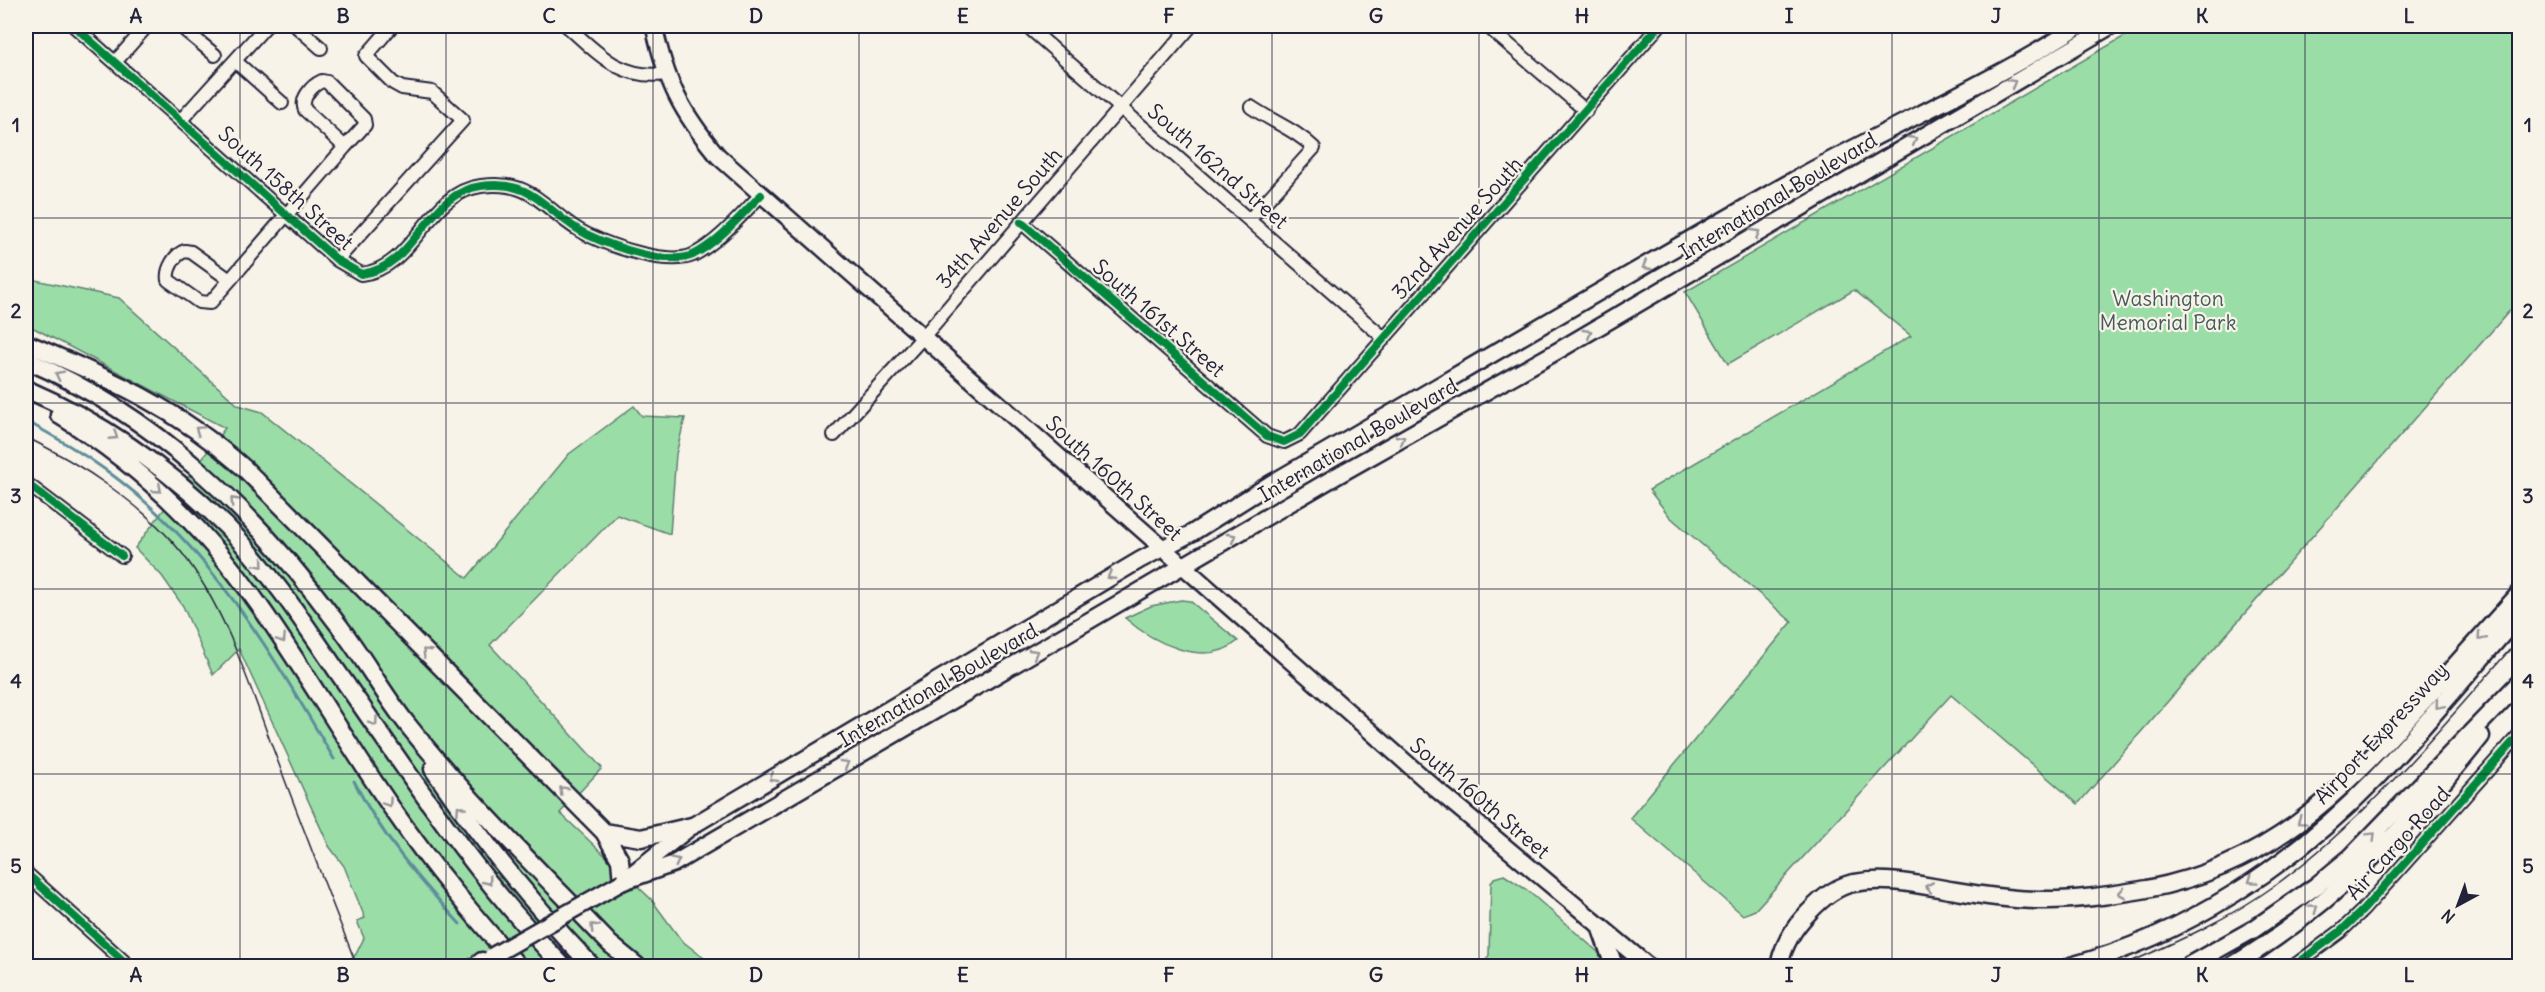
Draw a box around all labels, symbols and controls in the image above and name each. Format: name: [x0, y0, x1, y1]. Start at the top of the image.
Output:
text: A: [130, 3, 143, 28]
text: B: [336, 3, 350, 28]
text: C: [542, 3, 556, 28]
text: D: [749, 3, 763, 28]
text: E: [957, 3, 969, 28]
text: F: [1163, 3, 1175, 28]
text: G: [1369, 3, 1383, 28]
text: H: [1575, 3, 1589, 28]
text: I: [1785, 3, 1794, 28]
text: J: [1991, 3, 2002, 28]
text: K: [2196, 3, 2209, 28]
text: L: [2404, 3, 2415, 28]
one-way arrow: [2006, 79, 2016, 91]
street label: South 162nd Street: [1142, 98, 1294, 234]
text: 1: [12, 112, 20, 137]
text: 1: [2524, 112, 2532, 137]
street label: South 158th Street: [213, 120, 359, 256]
street label: International Boulevard: [1674, 126, 1882, 266]
one-way arrow: [1907, 136, 1917, 148]
street label: 34th Avenue South: [930, 142, 1068, 294]
street label: 32nd Avenue South: [1386, 151, 1528, 305]
one-way arrow: [1750, 229, 1760, 241]
street label: South 161st Street: [1087, 253, 1231, 383]
one-way arrow: [1642, 259, 1652, 271]
park label: Washington Memorial Park: [2100, 285, 2236, 336]
text: 2: [11, 298, 22, 323]
text: 2: [2523, 298, 2534, 323]
one-way arrow: [1582, 328, 1592, 340]
one-way arrow: [54, 371, 65, 383]
street label: International Boulevard: [1253, 372, 1463, 508]
street label: South 160th Street: [1040, 410, 1188, 546]
one-way arrow: [195, 426, 206, 437]
one-way arrow: [107, 429, 118, 440]
one-way arrow: [1395, 435, 1405, 447]
one-way arrow: [151, 482, 162, 493]
text: 3: [10, 483, 22, 508]
text: 3: [2522, 483, 2534, 508]
one-way arrow: [230, 497, 241, 507]
one-way arrow: [1226, 533, 1236, 544]
one-way arrow: [252, 557, 263, 568]
one-way arrow: [1107, 569, 1117, 581]
street label: International Boulevard: [833, 617, 1043, 753]
one-way arrow: [2477, 630, 2488, 641]
one-way arrow: [274, 633, 285, 644]
one-way arrow: [422, 648, 432, 659]
one-way arrow: [1027, 649, 1038, 661]
street label: Airport Expressway: [2308, 656, 2454, 810]
text: 4: [10, 668, 22, 693]
text: 4: [2522, 668, 2534, 693]
one-way arrow: [2436, 698, 2447, 709]
one-way arrow: [367, 716, 378, 727]
street label: South 160th Street: [1405, 732, 1555, 864]
one-way arrow: [839, 759, 849, 771]
one-way arrow: [768, 770, 779, 782]
street label: Air Cargo Road: [2340, 781, 2456, 905]
one-way arrow: [559, 787, 570, 797]
one-way arrow: [381, 796, 392, 807]
one-way arrow: [456, 805, 467, 816]
one-way arrow: [2296, 814, 2307, 825]
one-way arrow: [2365, 833, 2376, 844]
text: 5: [10, 853, 22, 878]
text: 5: [2522, 853, 2534, 878]
one-way arrow: [670, 857, 681, 868]
one-way arrow: [2247, 873, 2258, 884]
one-way arrow: [480, 874, 491, 885]
north arrow: [2428, 875, 2488, 935]
one-way arrow: [1924, 881, 1933, 893]
one-way arrow: [2118, 886, 2128, 899]
one-way arrow: [2307, 904, 2318, 915]
text: N: [2437, 905, 2459, 927]
one-way arrow: [590, 924, 601, 934]
text: A: [130, 962, 143, 987]
text: B: [336, 962, 350, 987]
text: C: [542, 962, 556, 987]
text: D: [749, 962, 763, 987]
text: E: [957, 962, 969, 987]
text: F: [1163, 962, 1175, 987]
text: G: [1369, 962, 1383, 987]
text: H: [1575, 962, 1589, 987]
text: I: [1785, 962, 1794, 987]
text: J: [1991, 962, 2002, 987]
text: K: [2196, 962, 2209, 987]
text: L: [2404, 962, 2415, 987]

